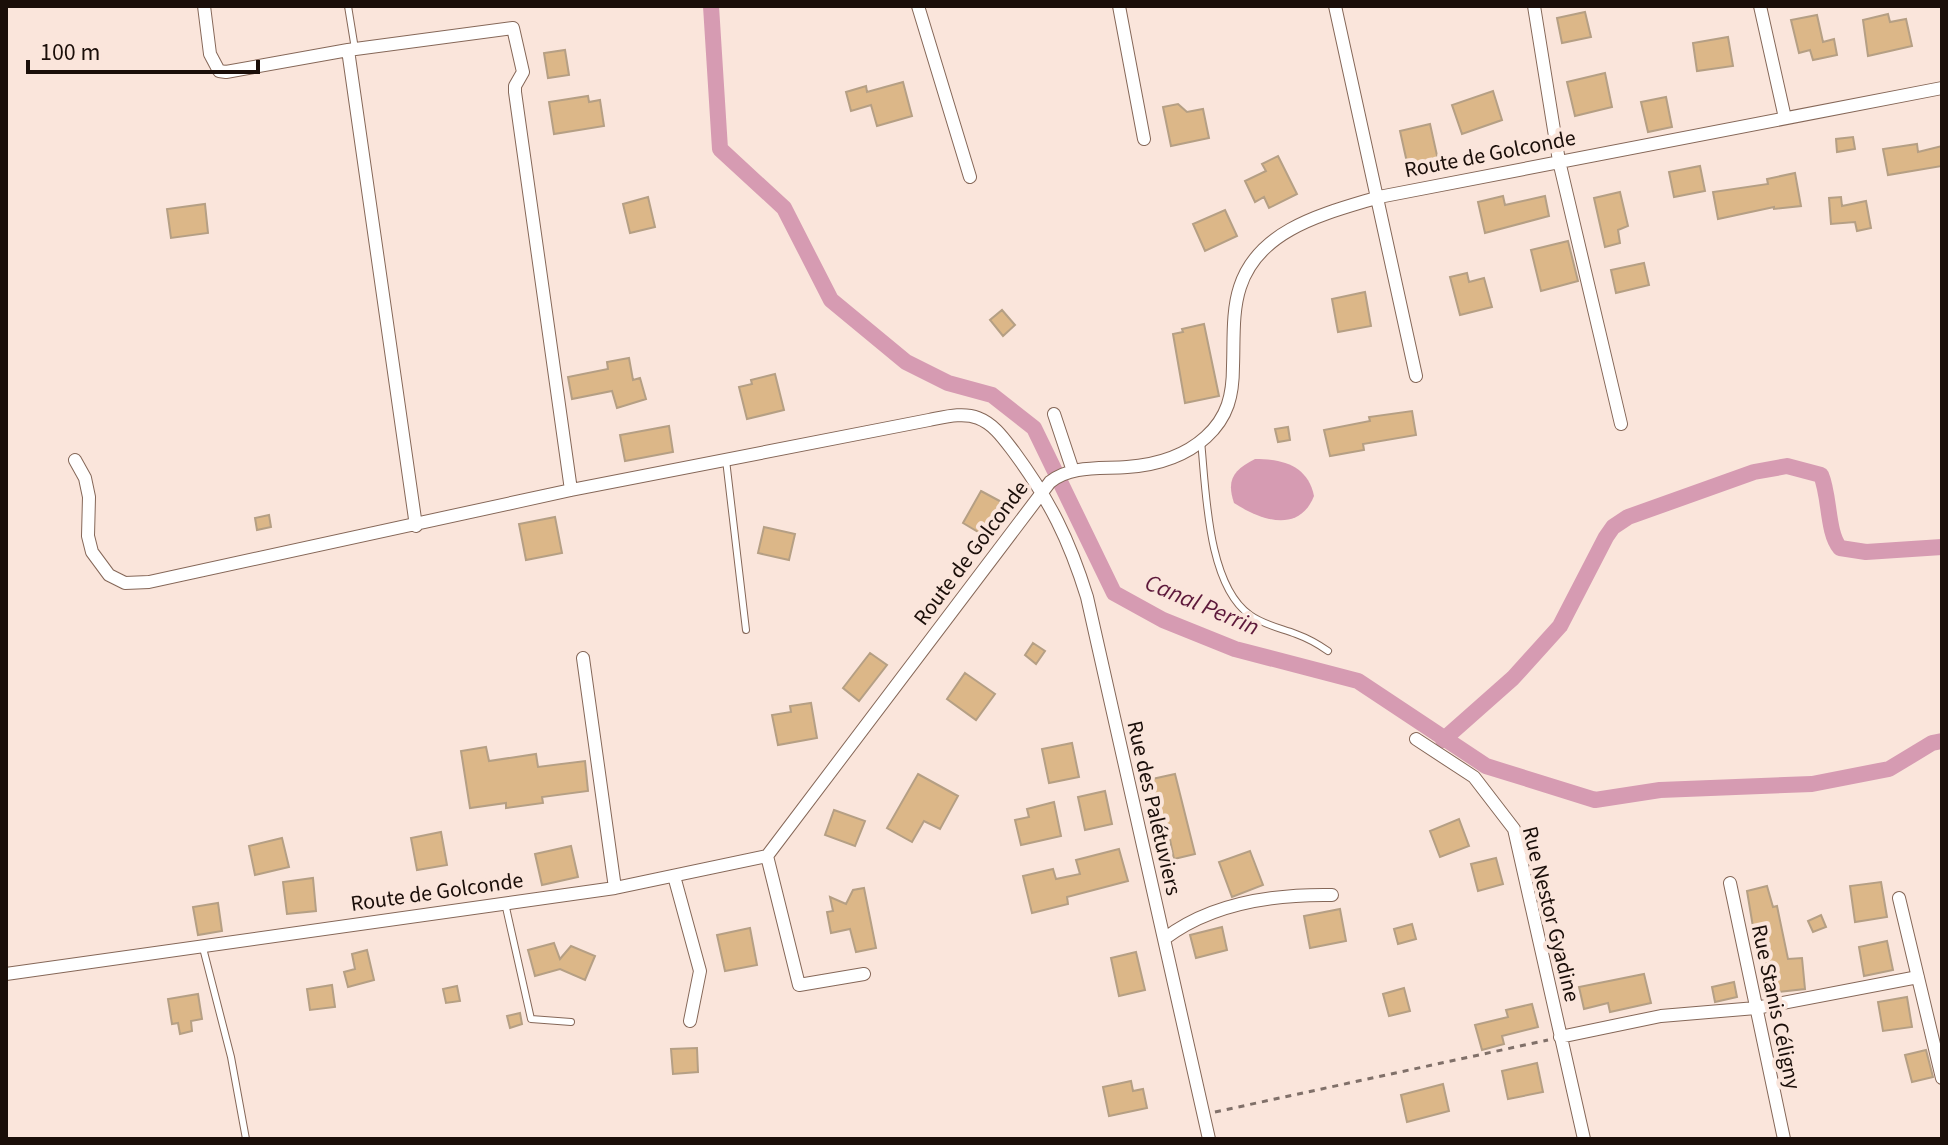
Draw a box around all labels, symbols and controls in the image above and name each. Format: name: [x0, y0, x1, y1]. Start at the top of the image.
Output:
scale bar: [28, 24, 258, 74]
text: 100 m: [40, 35, 100, 70]
street label: Route de Golconde: [1402, 122, 1578, 186]
street label: Route de Golconde: [906, 474, 1036, 632]
water label: Canal Perrin: [1139, 565, 1265, 645]
street label: Rue des Palétuviers: [1118, 718, 1190, 898]
street label: Rue Nestor Gyadine: [1514, 823, 1588, 1005]
street label: Route de Golconde: [349, 864, 525, 920]
street label: Rue Stanis Céligny: [1743, 921, 1809, 1093]

